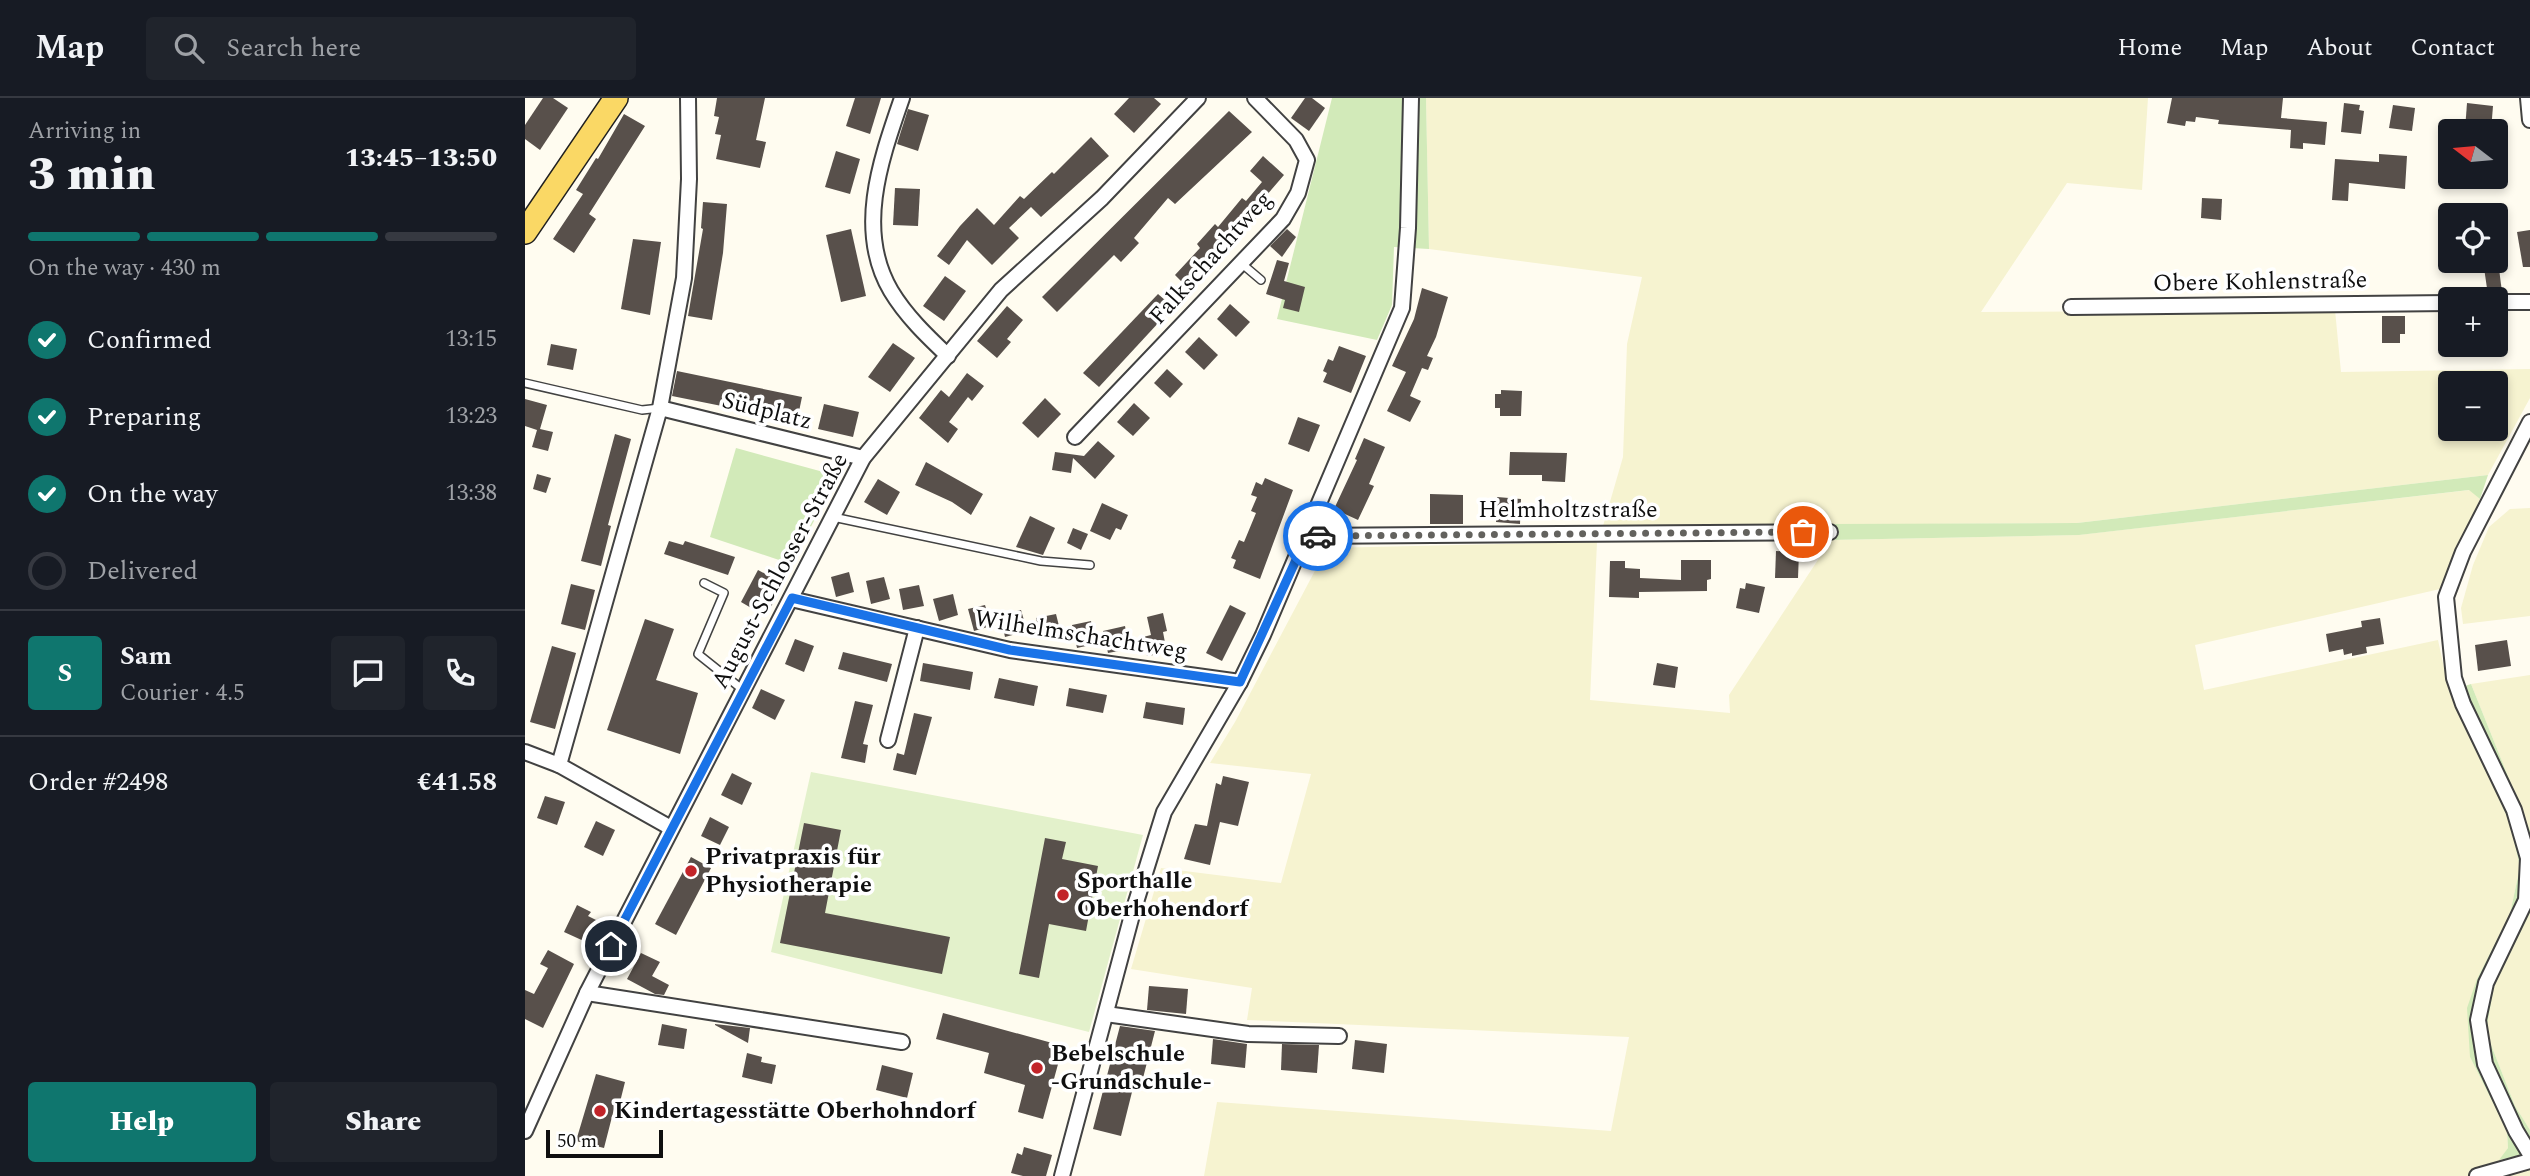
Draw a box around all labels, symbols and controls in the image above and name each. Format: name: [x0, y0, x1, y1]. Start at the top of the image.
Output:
search box: [146, 17, 636, 80]
text: Map: [35, 23, 104, 73]
text: Search here: [226, 28, 361, 68]
icon: search: [170, 29, 208, 67]
text: Home: [2117, 30, 2182, 66]
text: Map: [2220, 30, 2268, 66]
text: About: [2306, 30, 2372, 66]
text: Contact: [2410, 30, 2495, 66]
text: Arriving in: [28, 114, 141, 149]
north arrow: [2438, 119, 2508, 189]
map controls: [2438, 119, 2508, 441]
text: 13:45–13:50: [345, 138, 497, 178]
text: 3 min: [28, 140, 155, 210]
street label: Falkschachtweg: [1141, 183, 1281, 333]
button: locate: [2438, 203, 2508, 273]
text: On the way · 430 m: [28, 251, 221, 286]
street label: Obere Kohlenstraße: [2152, 262, 2368, 302]
button: +: [2438, 287, 2508, 357]
text: Confirmed: [87, 320, 212, 360]
icon: check: [28, 321, 66, 359]
text: 13:15: [445, 322, 497, 357]
button: −: [2438, 371, 2508, 441]
street label: Südplatz: [718, 382, 816, 440]
text: Preparing: [87, 397, 201, 437]
icon: check: [28, 398, 66, 436]
text: 13:23: [445, 399, 497, 434]
street label: August-Schlosser-Straße: [702, 446, 858, 696]
text: On the way: [87, 474, 218, 514]
icon: check: [28, 475, 66, 513]
text: 13:38: [445, 476, 497, 511]
street label: Helmholtzstraße: [1478, 492, 1658, 528]
courier: [1283, 501, 1353, 571]
pin: [1773, 502, 1833, 562]
icon: bag: [1784, 513, 1822, 551]
icon: car: [1299, 517, 1337, 555]
text: Delivered: [87, 551, 198, 591]
street label: Wilhelmschachtweg: [972, 600, 1190, 670]
text: Sam: [120, 636, 172, 676]
button: chat: [331, 636, 405, 710]
button: phone: [423, 636, 497, 710]
text: S: [58, 653, 72, 693]
text: Courier · 4.5: [120, 676, 245, 711]
text: Order #2498: [28, 762, 168, 802]
text: €41.58: [417, 762, 497, 802]
place label: Privatpraxis für Physiotherapie: [705, 839, 881, 903]
marker: Privatpraxis für Physiotherapie: [683, 863, 699, 879]
place label: Sporthalle Oberhohendorf: [1077, 863, 1250, 927]
marker: Sporthalle Oberhohendorf: [1055, 887, 1071, 903]
pin: [581, 916, 641, 976]
icon: home: [592, 927, 630, 965]
place label: Bebelschule -Grundschule-: [1051, 1036, 1212, 1100]
marker: Bebelschule -Grundschule-: [1029, 1060, 1045, 1076]
button: Help: [28, 1082, 256, 1162]
button: Share: [270, 1082, 497, 1162]
place label: Kindertagesstätte Oberhohndorf: [614, 1093, 978, 1129]
marker: Kindertagesstätte Oberhohndorf: [592, 1103, 608, 1119]
scale bar: [546, 1127, 663, 1159]
text: 50 m: [557, 1127, 597, 1156]

